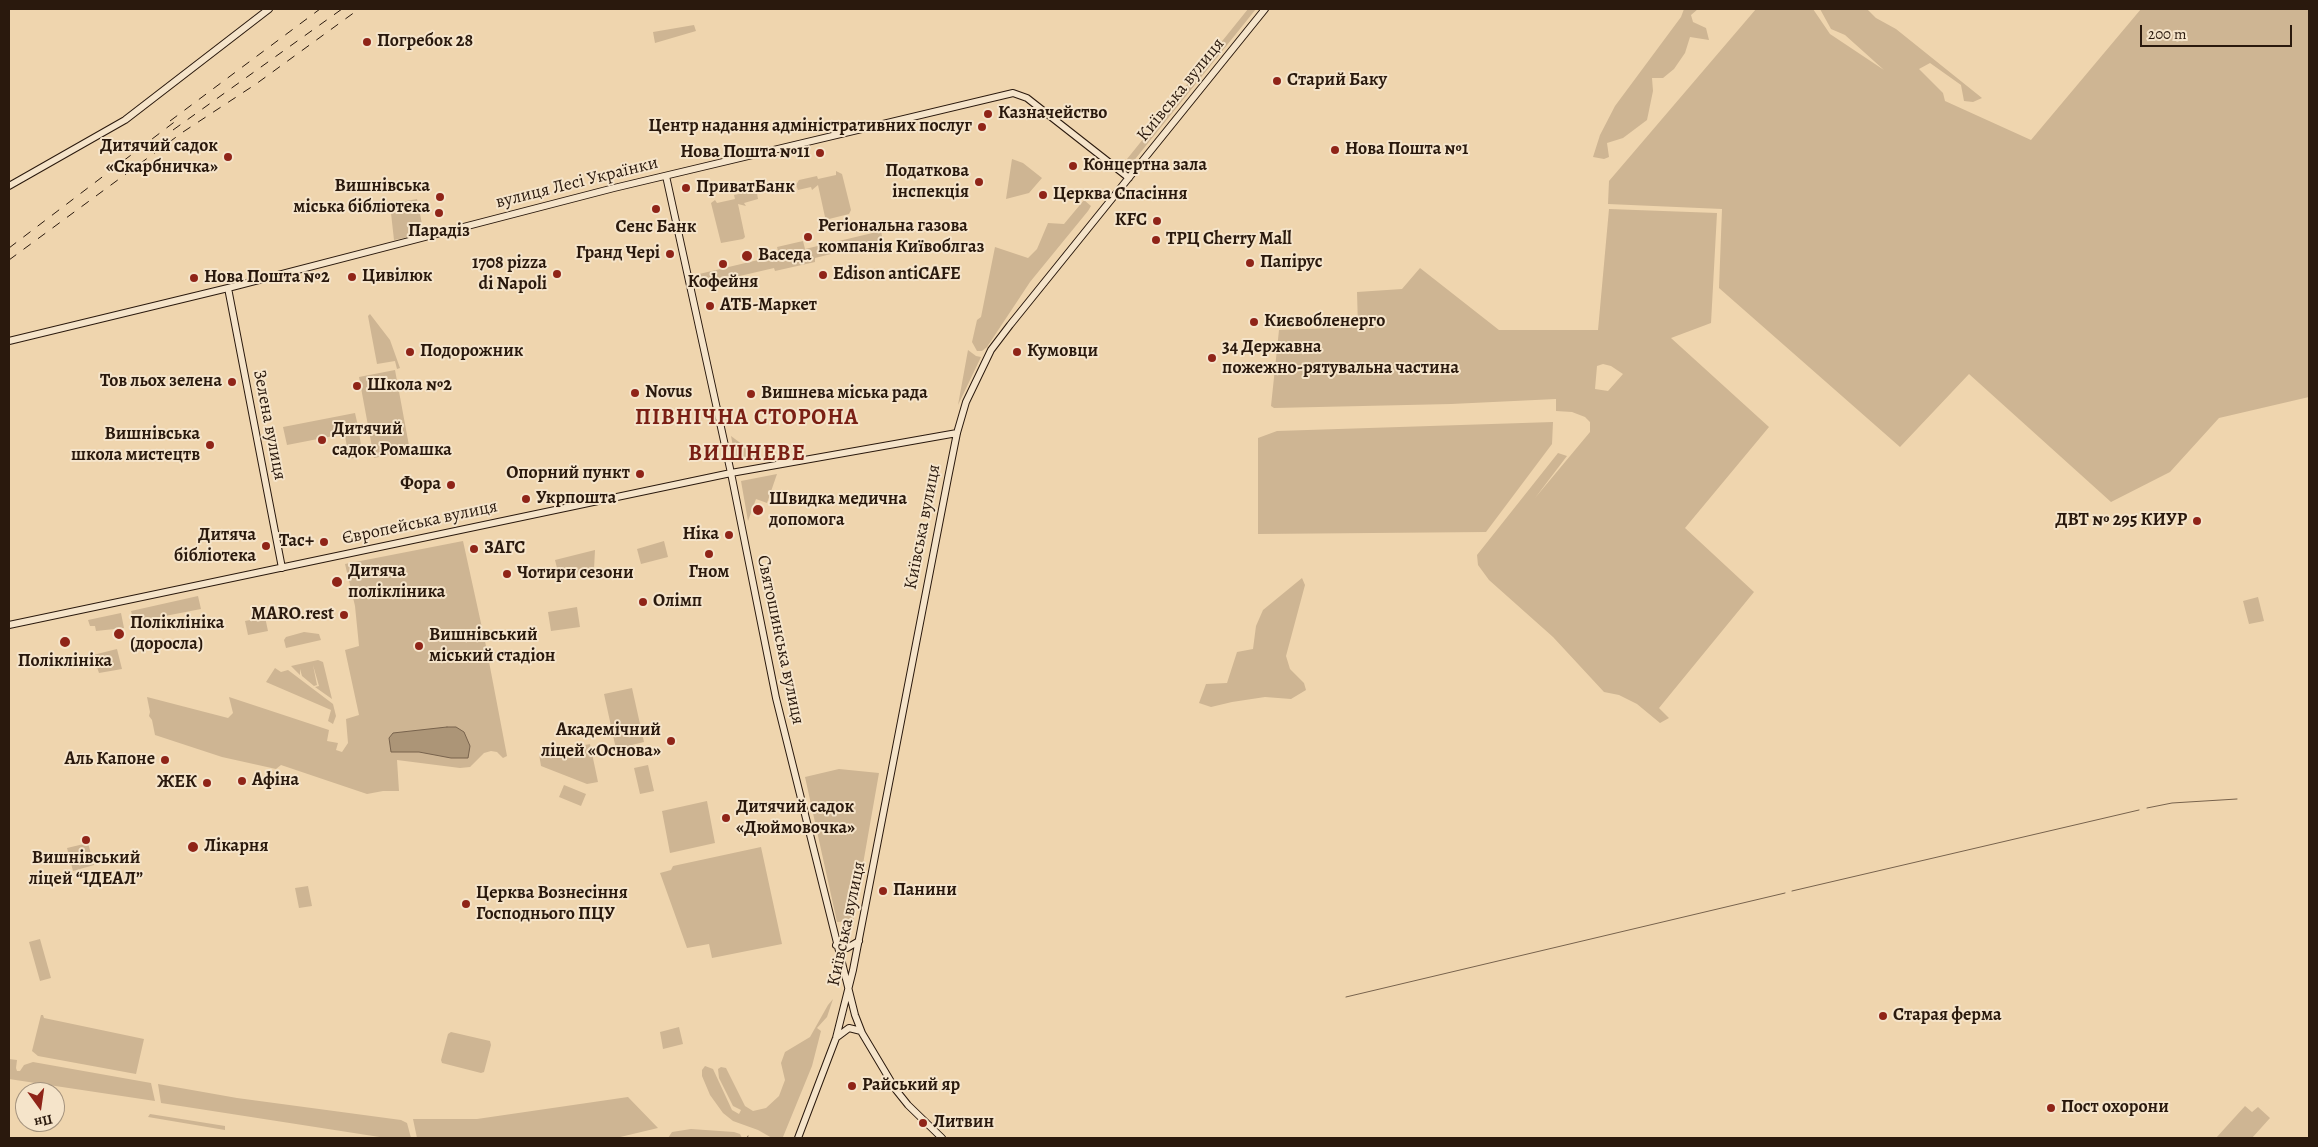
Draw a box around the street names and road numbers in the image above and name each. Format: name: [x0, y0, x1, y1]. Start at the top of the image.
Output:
street label: Київська вулиця: [1133, 34, 1229, 146]
street label: вулиця Лесі Українки: [494, 152, 660, 214]
street label: Зелена вулиця: [248, 368, 290, 482]
street label: Київська вулиця: [900, 463, 946, 591]
street label: Європейська вулиця: [340, 496, 500, 550]
street label: Святошинська вулиця: [752, 553, 808, 727]
street label: Київська вулиця: [823, 860, 871, 988]

